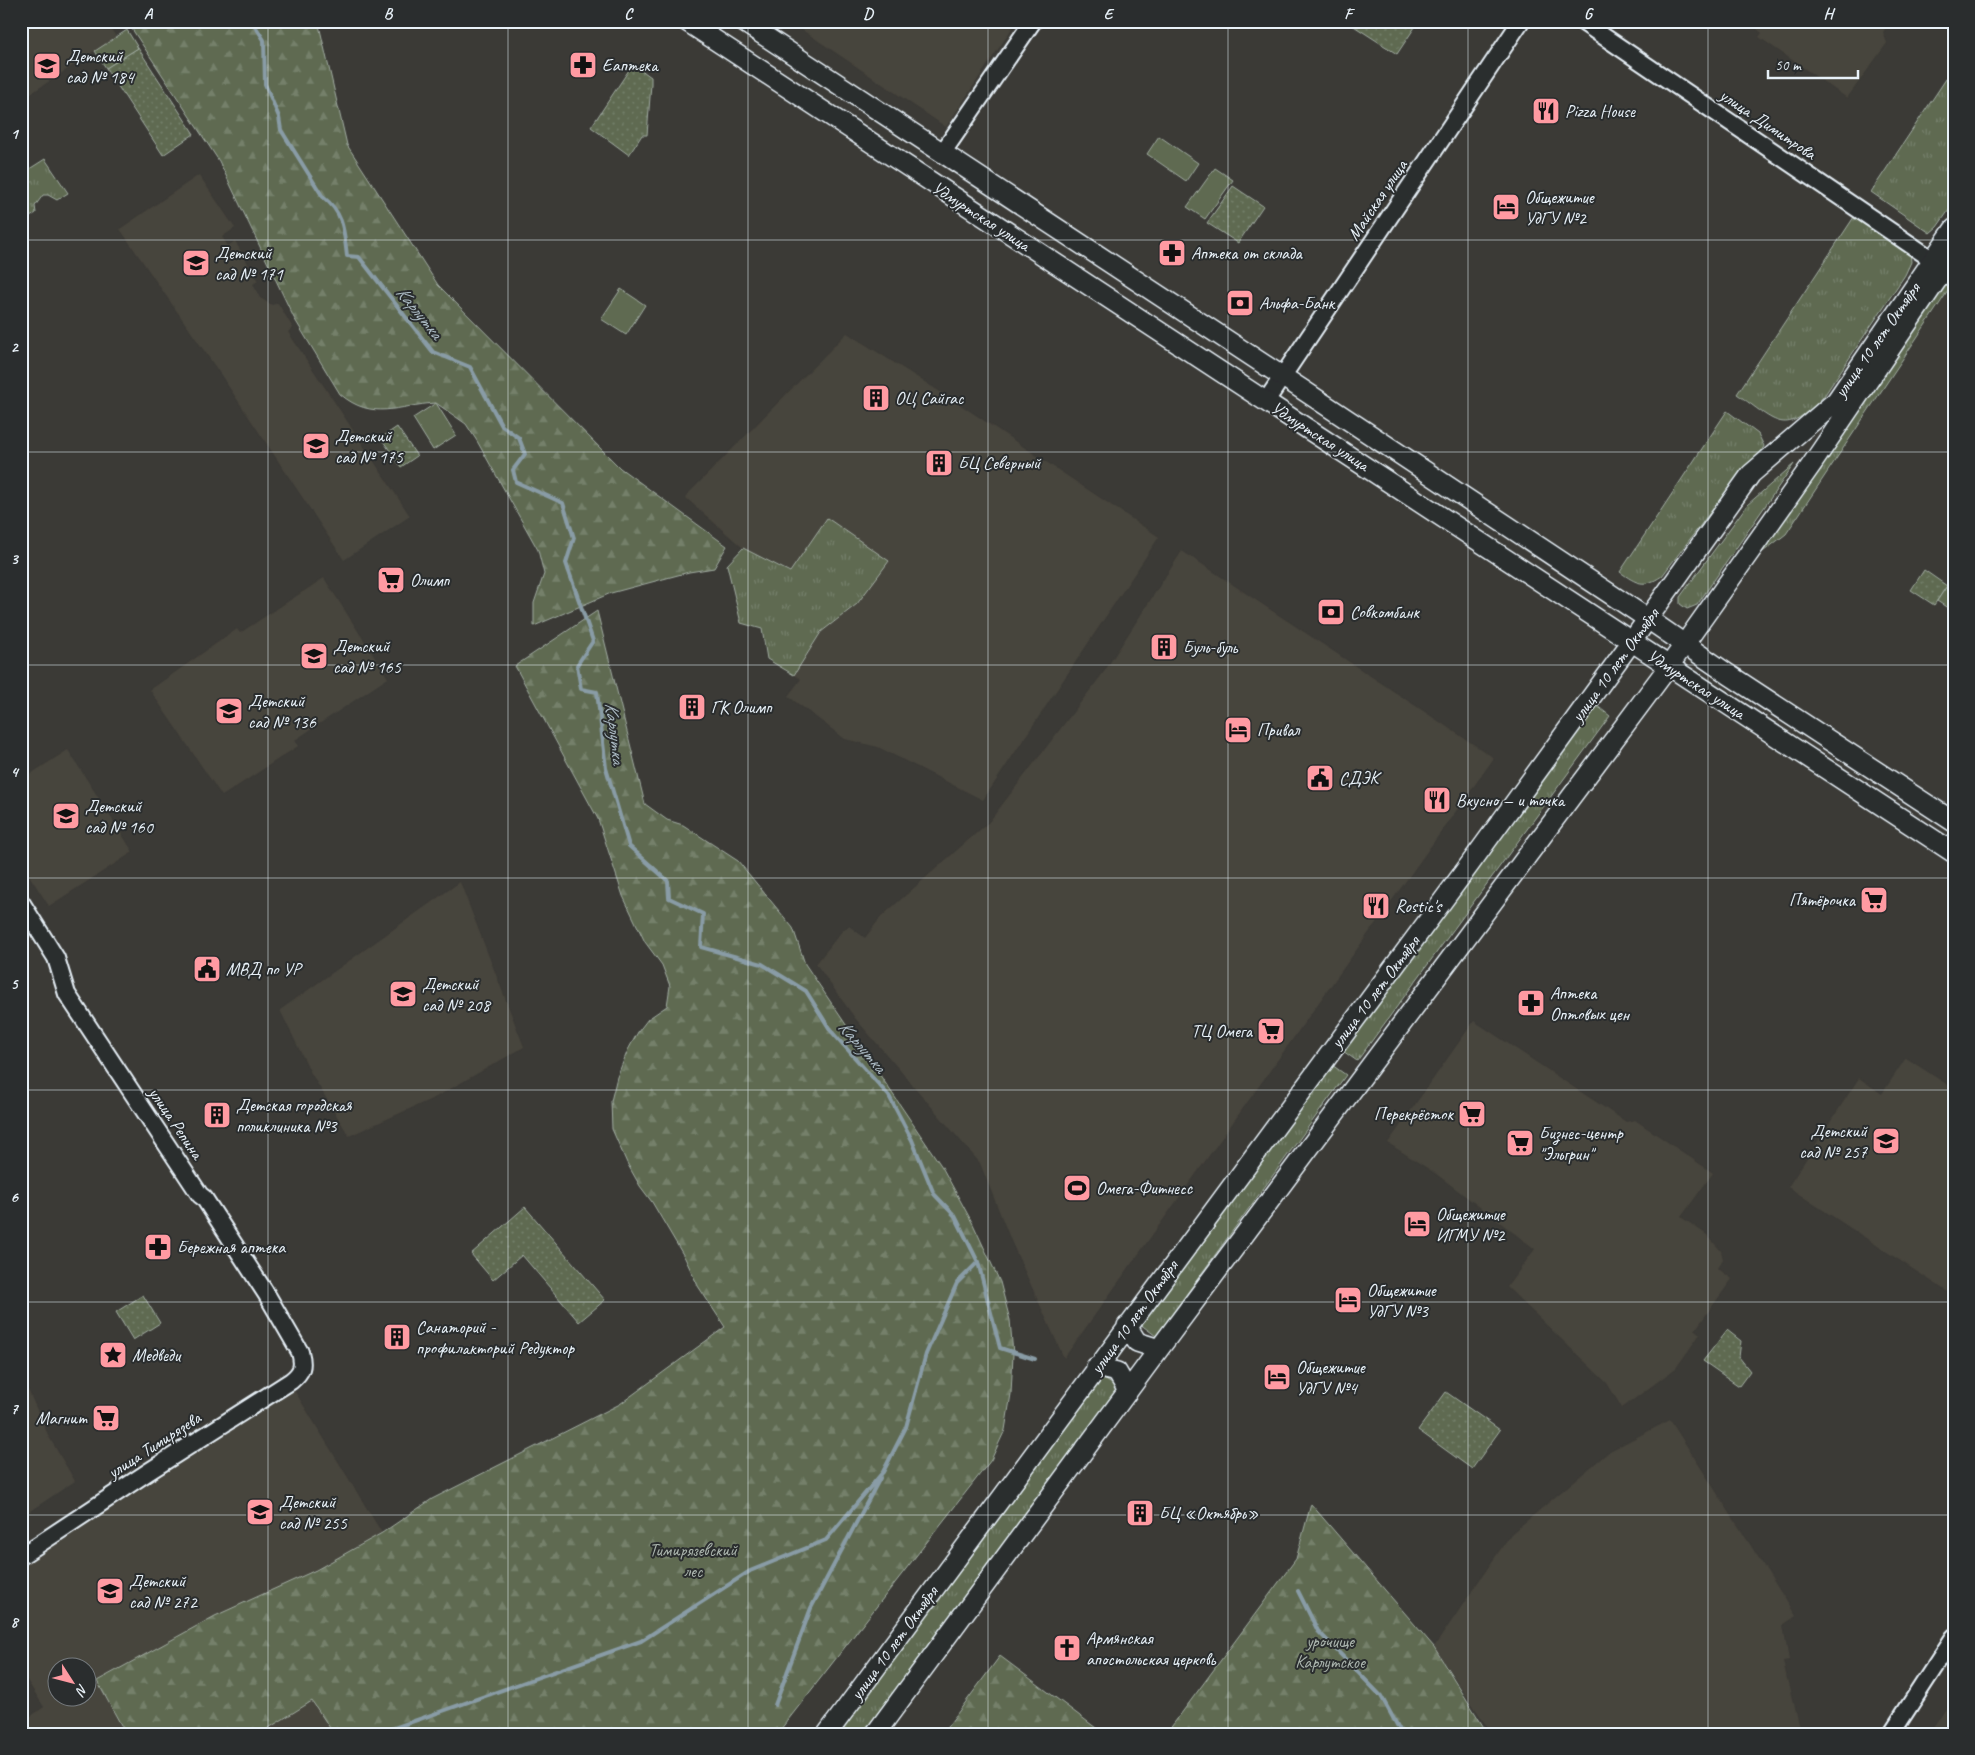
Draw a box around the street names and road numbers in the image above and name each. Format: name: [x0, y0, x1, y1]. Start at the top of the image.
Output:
street label: улица Димитрова: [1715, 83, 1821, 165]
street label: Майская улица: [1342, 154, 1413, 244]
street label: Удмуртская улица: [928, 176, 1036, 257]
street label: улица 10 лет Октября: [1829, 277, 1926, 402]
street label: Удмуртская улица: [1267, 396, 1375, 477]
street label: улица 10 лет Октября: [1566, 602, 1665, 727]
street label: Удмуртская улица: [1643, 644, 1751, 725]
street label: улица 10 лет Октября: [1325, 930, 1426, 1053]
street label: улица Репина: [143, 1082, 209, 1165]
street label: улица 10 лет Октября: [1085, 1254, 1184, 1379]
street label: улица Тимирязева: [103, 1406, 207, 1485]
street label: улица 10 лет Октября: [845, 1580, 944, 1705]

